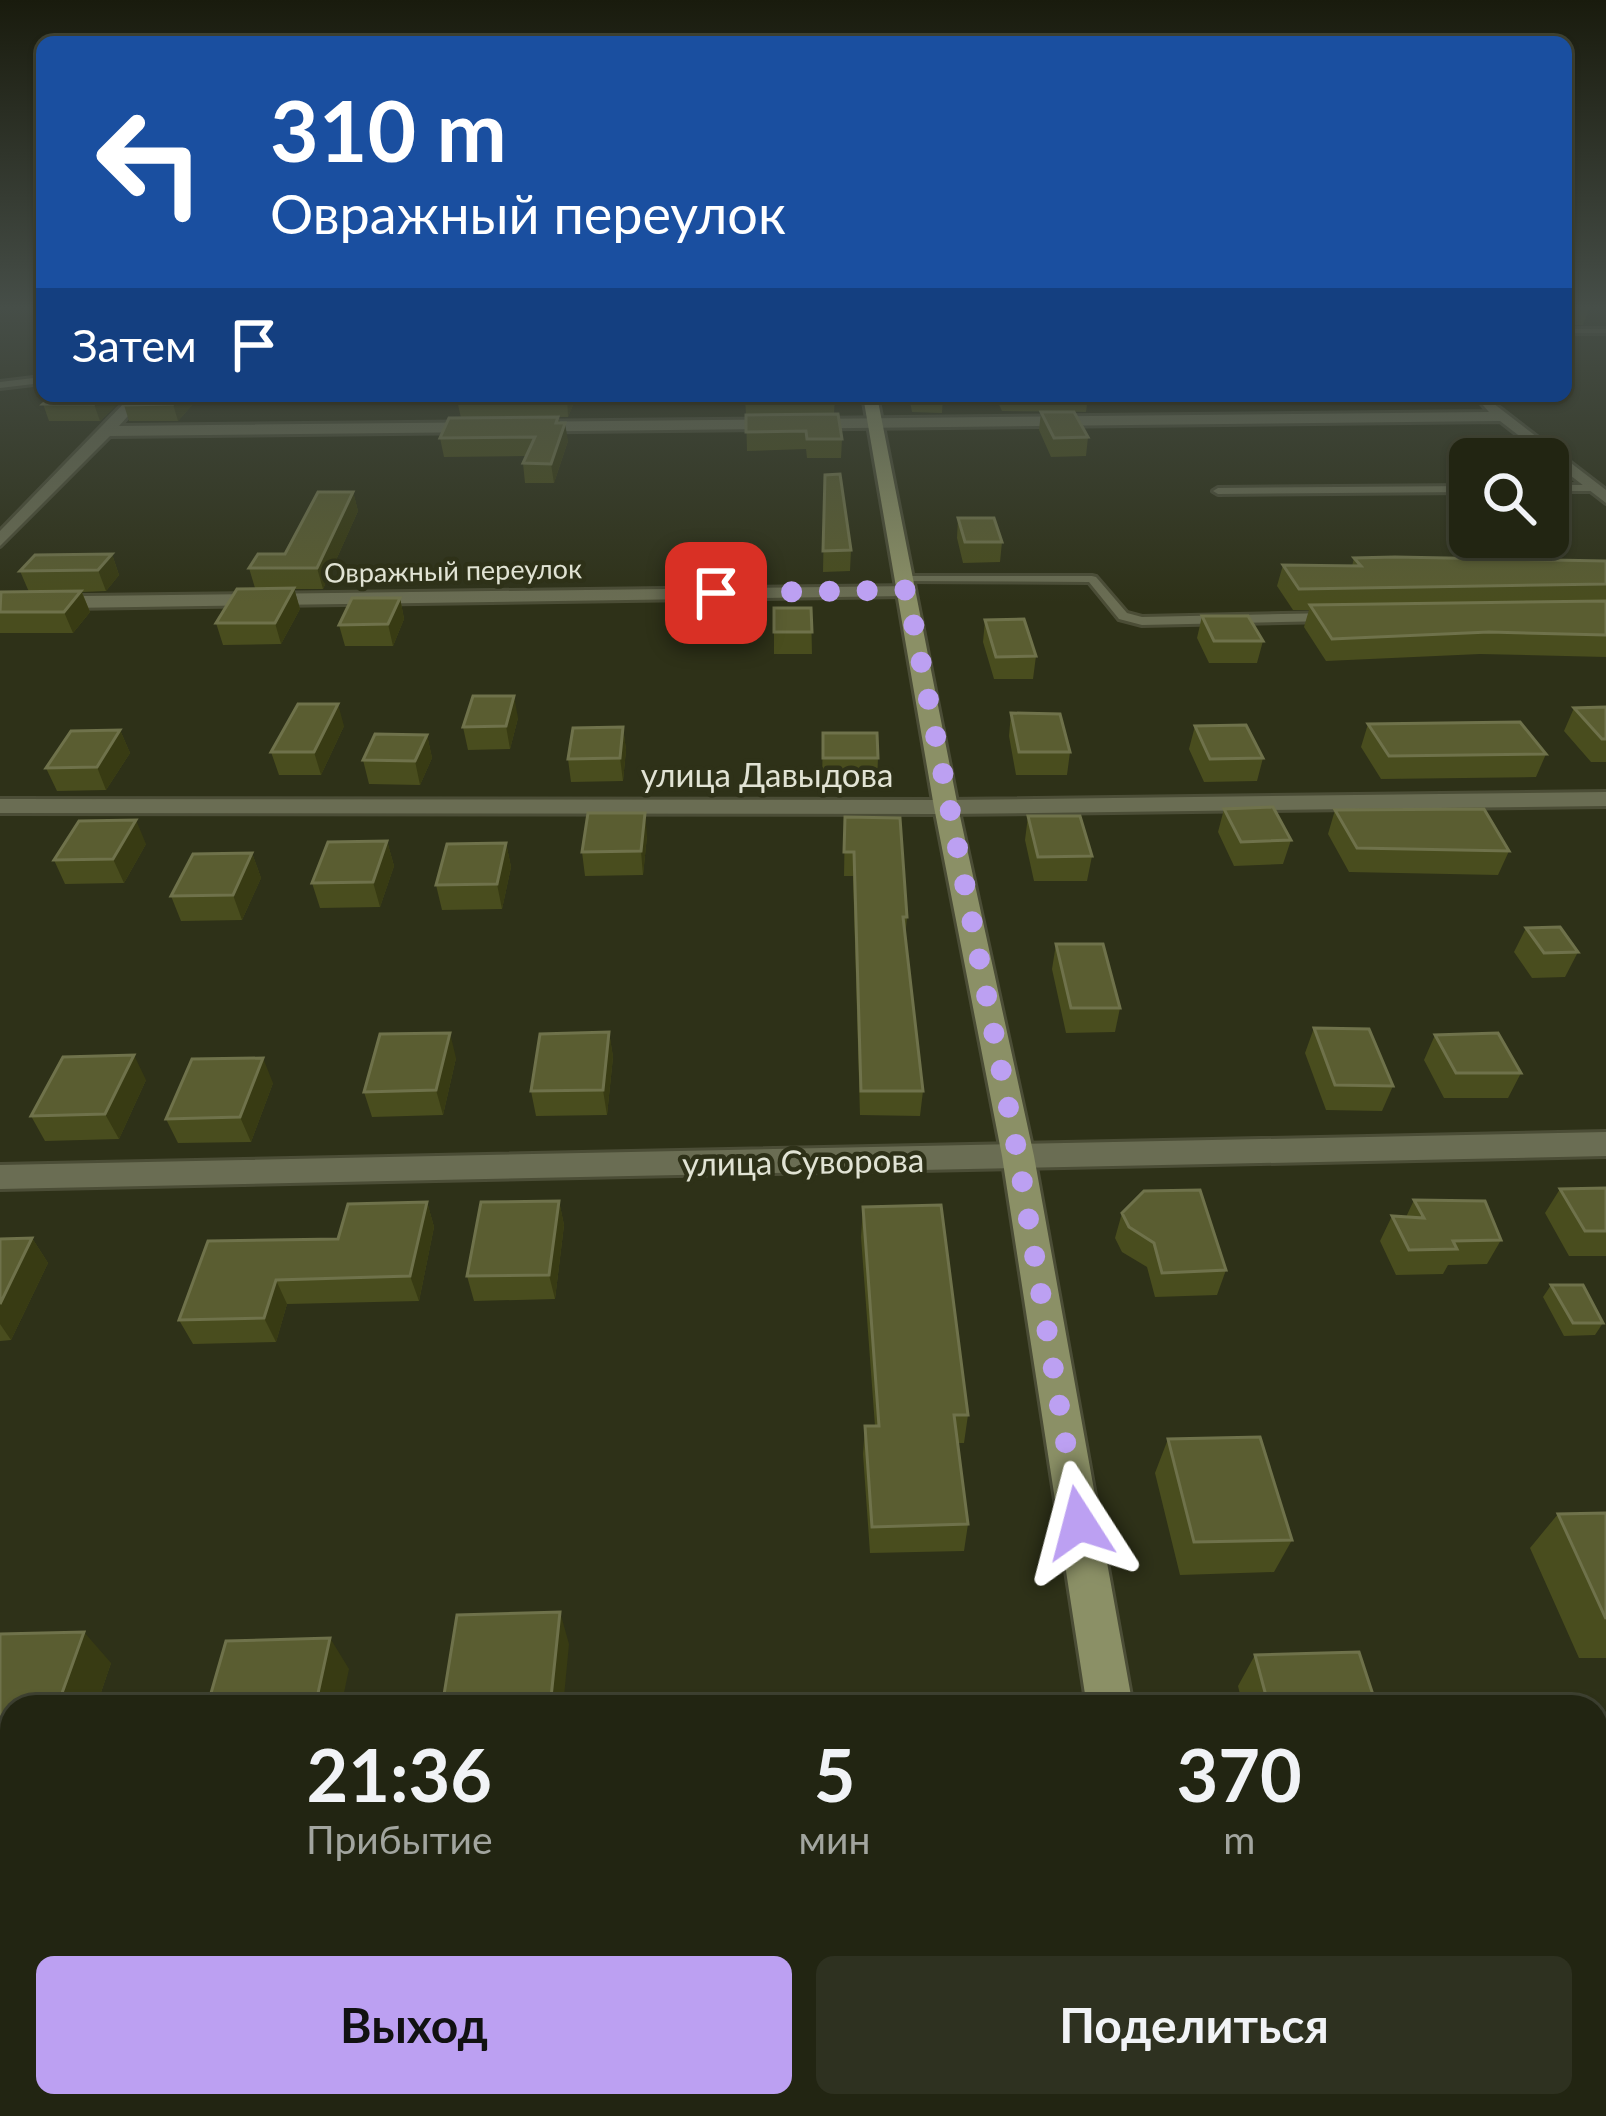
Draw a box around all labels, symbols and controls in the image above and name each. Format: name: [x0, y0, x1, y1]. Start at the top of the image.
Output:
text: 310 m: [270, 79, 507, 180]
icon: left: [72, 84, 228, 240]
text: Овражный переулок: [270, 181, 786, 246]
icon: arrive: [221, 312, 287, 378]
text: Затем: [72, 318, 197, 372]
map controls: [1449, 438, 1569, 558]
button: search: [1449, 438, 1569, 558]
pin: [665, 542, 767, 644]
street label: Овражный переулок: [324, 551, 582, 589]
icon: arrive: [683, 560, 749, 626]
street label: улица Давыдова: [641, 754, 893, 794]
street label: улица Суворова: [682, 1139, 924, 1183]
position arrow: [1016, 1460, 1142, 1586]
text: 21:36: [306, 1731, 492, 1817]
text: 5: [814, 1731, 855, 1817]
text: 370: [1177, 1731, 1302, 1817]
text: Прибытие: [306, 1816, 492, 1862]
text: мин: [799, 1816, 871, 1862]
text: m: [1223, 1816, 1255, 1862]
button: Выход: [36, 1956, 792, 2094]
button: Поделиться: [816, 1956, 1572, 2094]

